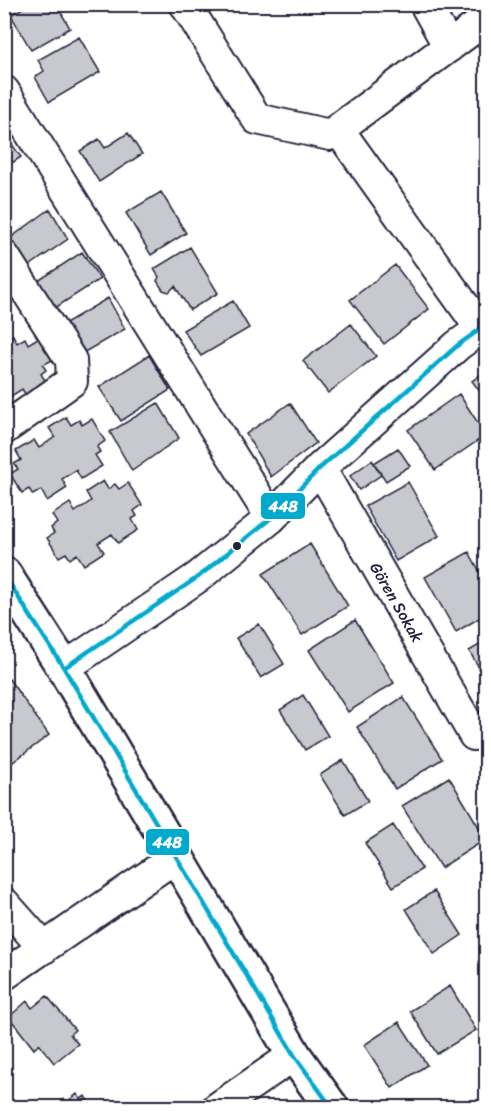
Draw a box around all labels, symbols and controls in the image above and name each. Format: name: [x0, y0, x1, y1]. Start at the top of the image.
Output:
line badge: 448: [260, 492, 306, 520]
text: 448: [267, 492, 298, 521]
unlabelled marker: [231, 540, 243, 552]
street label: Gören Sokak: [362, 557, 432, 648]
line badge: 448: [145, 828, 190, 856]
text: 448: [151, 828, 182, 857]

